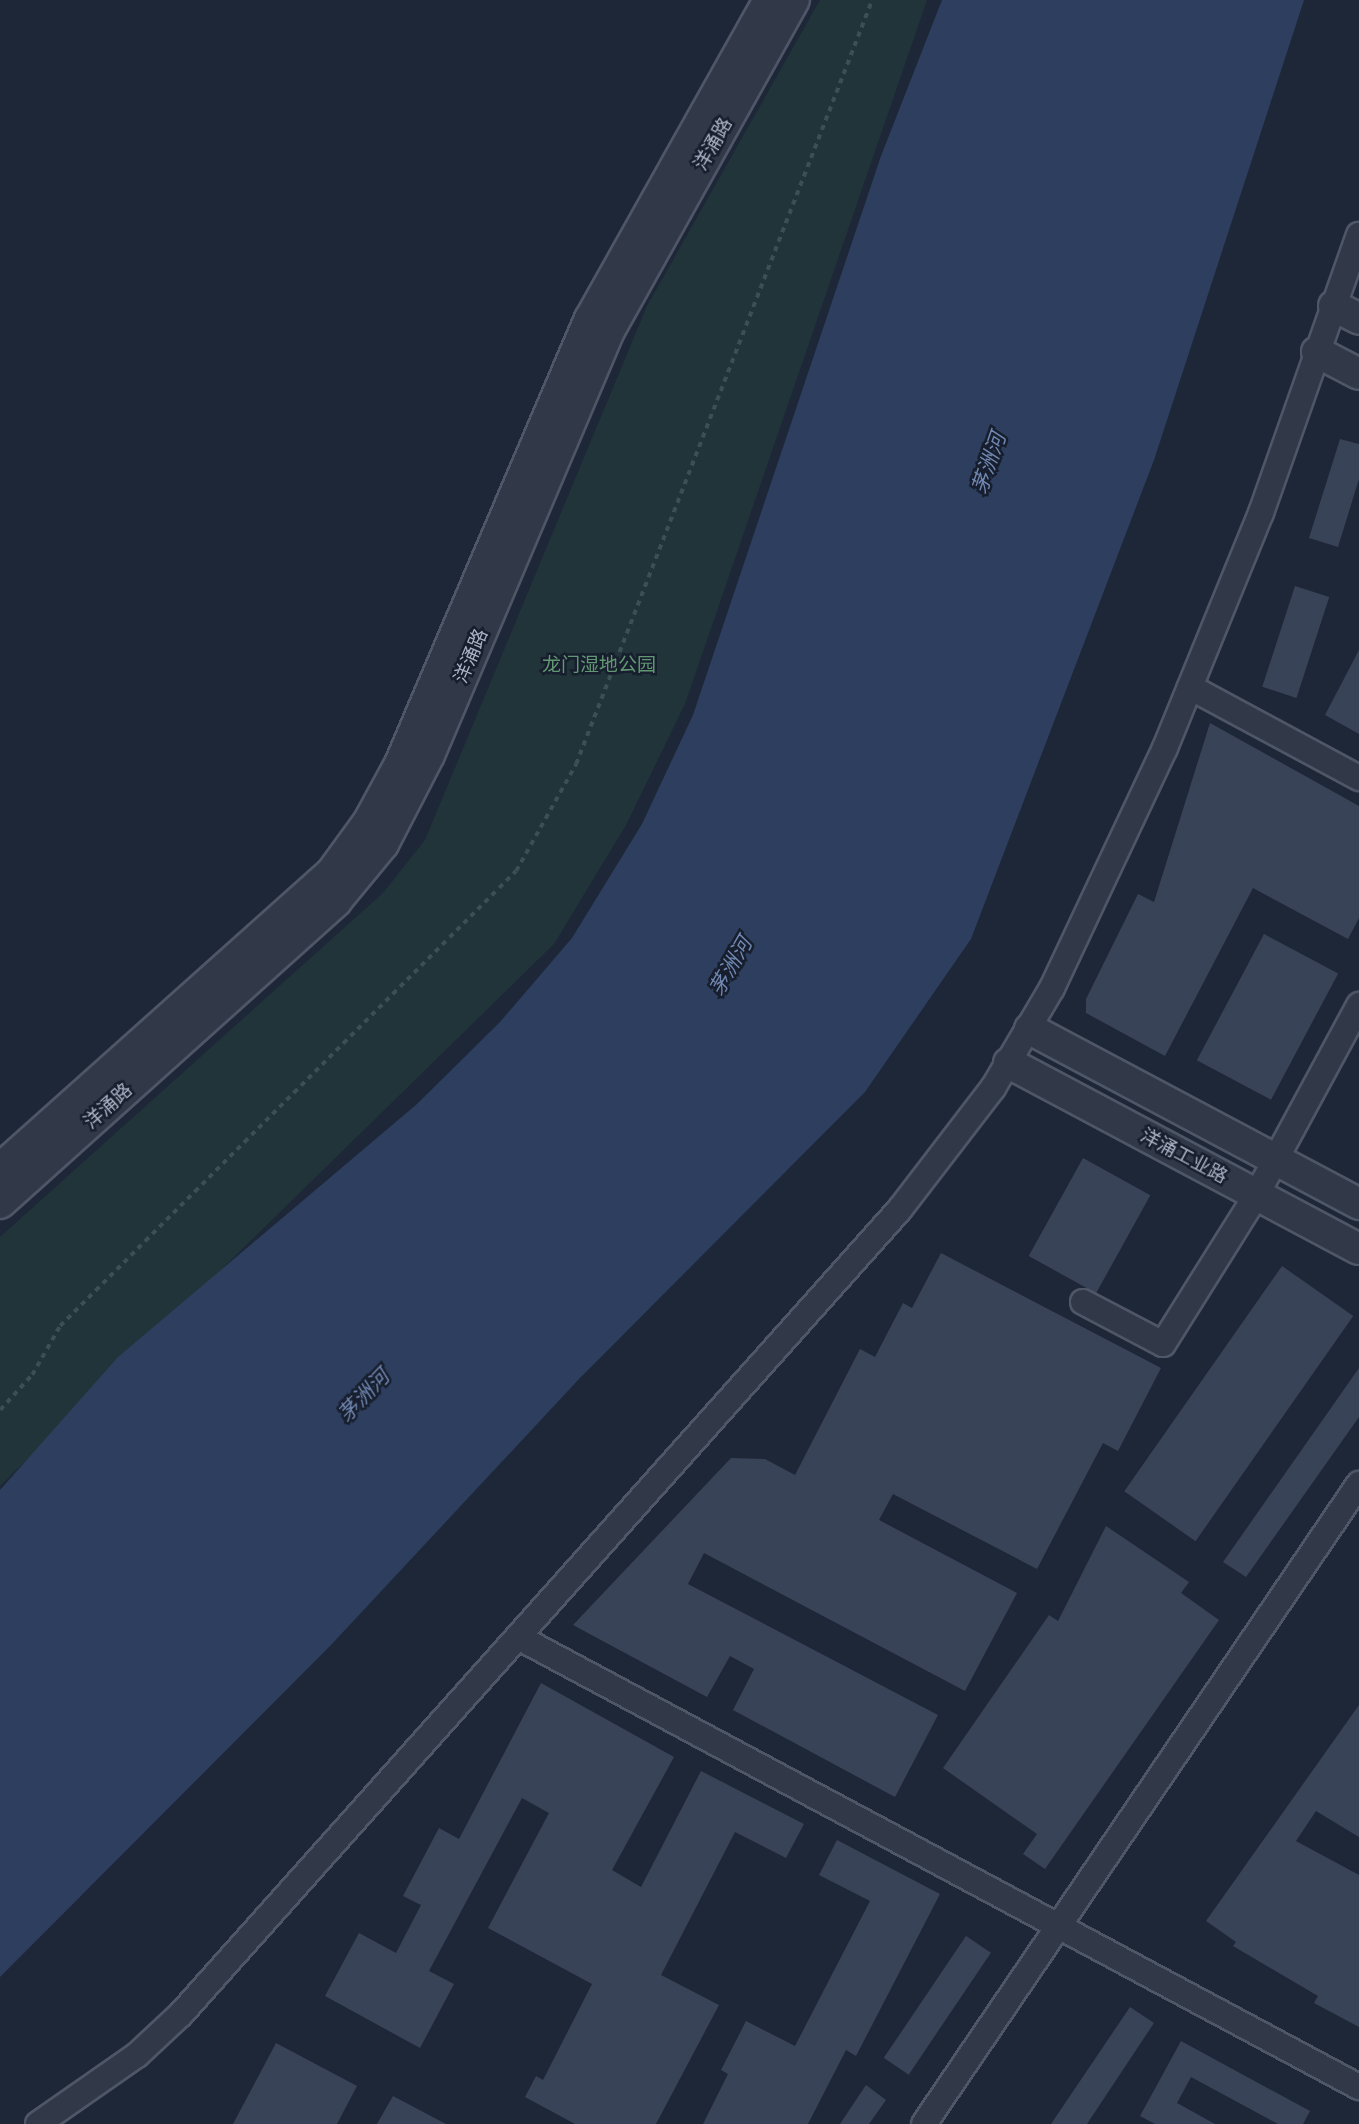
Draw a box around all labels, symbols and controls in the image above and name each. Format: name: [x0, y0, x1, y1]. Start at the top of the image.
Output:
street label: 洋涌路: [689, 114, 737, 174]
water label: 茅洲河: [966, 429, 1010, 497]
street label: 洋涌路: [449, 625, 493, 687]
park label: 龙门湿地公园: [542, 654, 656, 676]
water label: 茅洲河: [703, 932, 757, 1000]
street label: 洋涌路: [79, 1078, 137, 1134]
street label: 洋涌工业路: [1137, 1124, 1231, 1188]
water label: 茅洲河: [332, 1364, 394, 1426]

